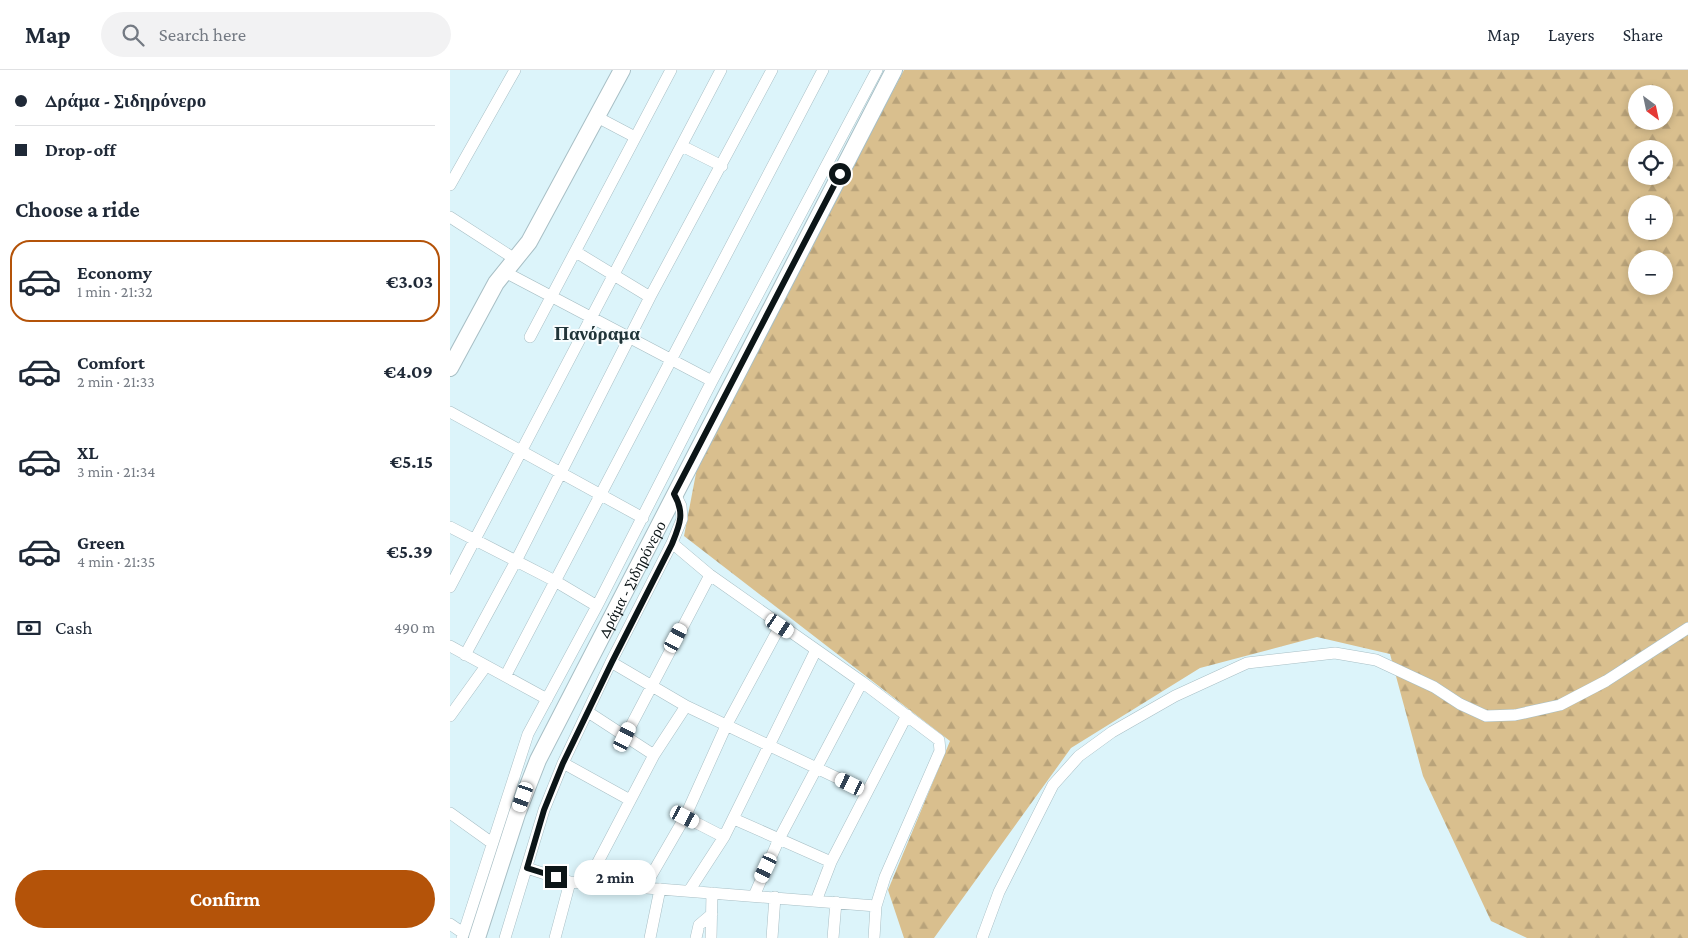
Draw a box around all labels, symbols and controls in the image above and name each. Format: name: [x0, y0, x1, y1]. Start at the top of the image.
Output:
search box: [101, 12, 451, 57]
text: Map: [25, 21, 71, 48]
icon: search: [119, 21, 147, 49]
text: Search here: [159, 24, 246, 45]
text: Map: [1487, 25, 1520, 45]
text: Layers: [1548, 25, 1595, 45]
text: Share: [1623, 25, 1663, 45]
north arrow: [1628, 85, 1672, 130]
map controls: [1628, 85, 1673, 295]
text: Δράμα - Σιδηρόνερο: [45, 90, 206, 111]
text: Drop-off: [45, 139, 116, 160]
button: locate: [1628, 140, 1673, 185]
route start: [829, 163, 851, 185]
button: +: [1628, 195, 1673, 240]
text: Choose a ride: [15, 197, 140, 222]
button: −: [1628, 250, 1673, 295]
icon: car: [17, 259, 62, 304]
text: Economy: [77, 262, 152, 283]
text: €3.03: [386, 271, 433, 292]
text: 1 min · 21:32: [77, 283, 153, 300]
district label: Πανόραμα: [554, 323, 640, 344]
icon: car: [17, 349, 62, 394]
text: Comfort: [77, 352, 145, 373]
text: €4.09: [384, 361, 433, 382]
text: 2 min · 21:33: [77, 373, 155, 390]
icon: car: [17, 439, 62, 484]
text: XL: [77, 442, 99, 463]
text: €5.15: [390, 451, 433, 472]
text: 3 min · 21:34: [77, 463, 155, 480]
street label: Δράμα - Σιδηρόνερο: [594, 518, 669, 640]
icon: car: [17, 529, 62, 574]
text: Green: [77, 532, 125, 553]
text: €5.39: [386, 541, 433, 562]
text: 4 min · 21:35: [77, 553, 155, 570]
car: [763, 611, 796, 641]
icon: cash: [15, 614, 43, 642]
text: Cash: [55, 617, 93, 638]
text: 490 m: [394, 619, 435, 636]
car: [662, 621, 689, 655]
car: [611, 720, 638, 754]
car: [833, 771, 866, 797]
car: [511, 780, 534, 814]
car: [668, 804, 701, 830]
car: [752, 851, 779, 885]
callout: 2 min: [574, 860, 656, 894]
route end: [545, 866, 567, 888]
text: 2 min: [596, 869, 634, 886]
button: Confirm: [15, 870, 435, 928]

